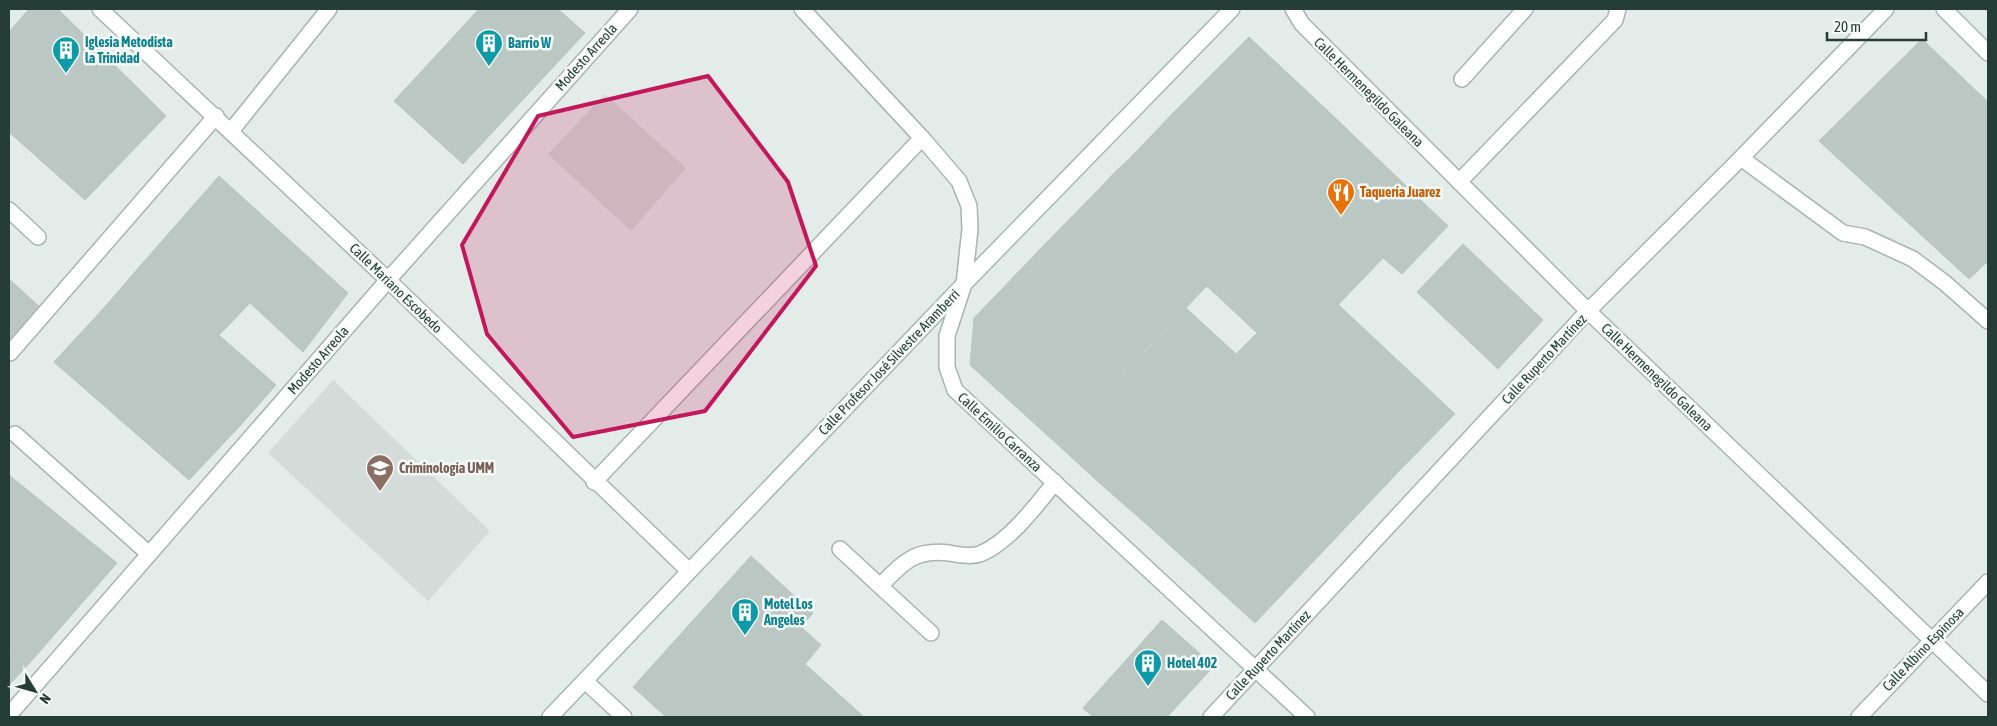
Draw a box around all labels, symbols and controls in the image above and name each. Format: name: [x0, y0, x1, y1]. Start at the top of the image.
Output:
scale bar: [1827, 10, 1926, 42]
text: 20 m: [1834, 18, 1861, 35]
street label: Modesto Arreola: [552, 20, 620, 94]
building icon: Barrio W: [474, 28, 504, 67]
place label: Iglesia Metodista la Trinidad: [85, 34, 173, 66]
street label: Calle Hermenegildo Galeana: [1311, 34, 1427, 150]
building icon: Iglesia Metodista la Trinidad: [51, 35, 81, 74]
place label: Barrio W: [508, 35, 552, 51]
restaurant icon: Taquería Juarez: [1326, 177, 1356, 216]
place label: Taquería Juarez: [1360, 184, 1441, 200]
street label: Calle Mariano Escobedo: [346, 240, 446, 336]
street label: Calle Profesor José Silvestre Aramberri: [815, 286, 963, 438]
street label: Calle Ruperto Martínez: [1498, 311, 1590, 407]
street label: Calle Hermenegildo Galeana: [1598, 320, 1716, 434]
street label: Modesto Arreola: [284, 323, 352, 397]
street label: Calle Emilio Carranza: [955, 389, 1045, 475]
school or university icon: Criminología UMM: [365, 453, 395, 492]
place label: Criminología UMM: [399, 460, 494, 476]
place label: Motel Los Angeles: [763, 596, 813, 628]
building icon: Motel Los Angeles: [730, 597, 760, 636]
street label: Calle Albino Espinosa: [1879, 604, 1967, 694]
street label: Calle Ruperto Martínez: [1222, 607, 1314, 703]
building icon: Hotel 402: [1133, 648, 1163, 687]
place label: Hotel 402: [1167, 655, 1218, 671]
north arrow: [10, 666, 60, 716]
text: N: [37, 691, 54, 707]

